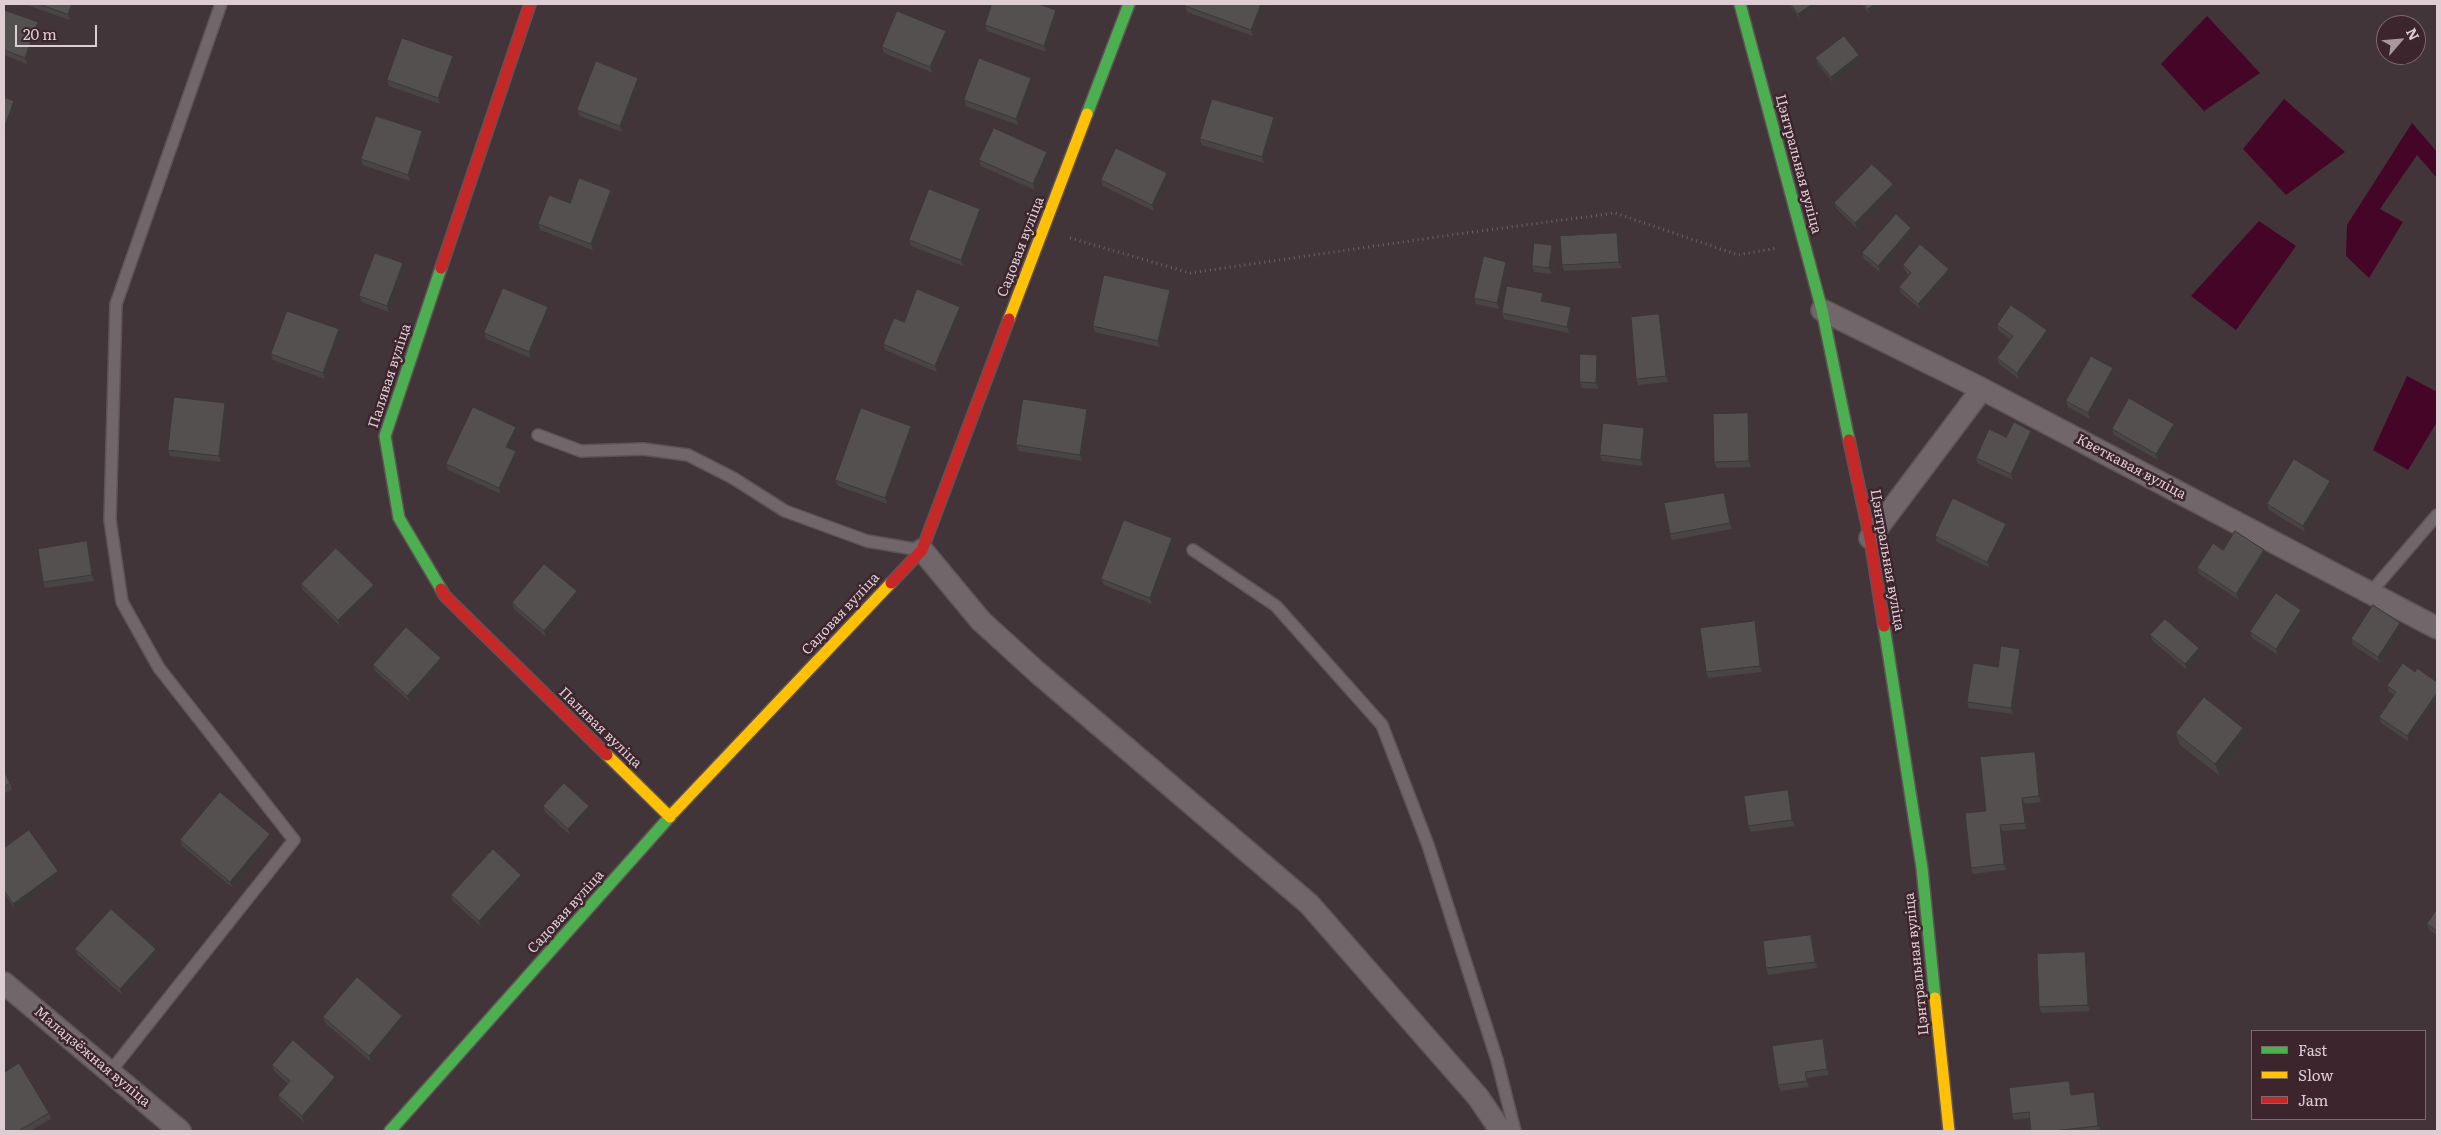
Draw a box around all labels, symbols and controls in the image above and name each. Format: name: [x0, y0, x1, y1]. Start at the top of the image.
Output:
scale bar: [18, 15, 100, 47]
north arrow: [2376, 15, 2426, 65]
text: 20 m: [23, 22, 57, 45]
text: N: [2402, 24, 2425, 43]
street label: Цэнтральная вуліца: [1771, 92, 1825, 236]
street label: Садовая вуліца: [994, 194, 1048, 300]
street label: Палявая вуліца: [365, 322, 415, 430]
street label: Кветкавая вуліца: [2073, 431, 2189, 503]
street label: Цэнтральная вуліца: [1866, 488, 1908, 632]
street label: Садовая вуліца: [799, 569, 883, 659]
street label: Палявая вуліца: [555, 684, 645, 772]
street label: Садовая вуліца: [524, 867, 608, 957]
street label: Цэнтральная вуліца: [1901, 892, 1933, 1036]
street label: Маладзёжная вуліца: [30, 1003, 154, 1111]
legend: [2251, 1030, 2426, 1120]
text: Fast: [2298, 1038, 2327, 1061]
text: Slow: [2298, 1063, 2333, 1086]
text: Jam: [2298, 1088, 2328, 1111]

